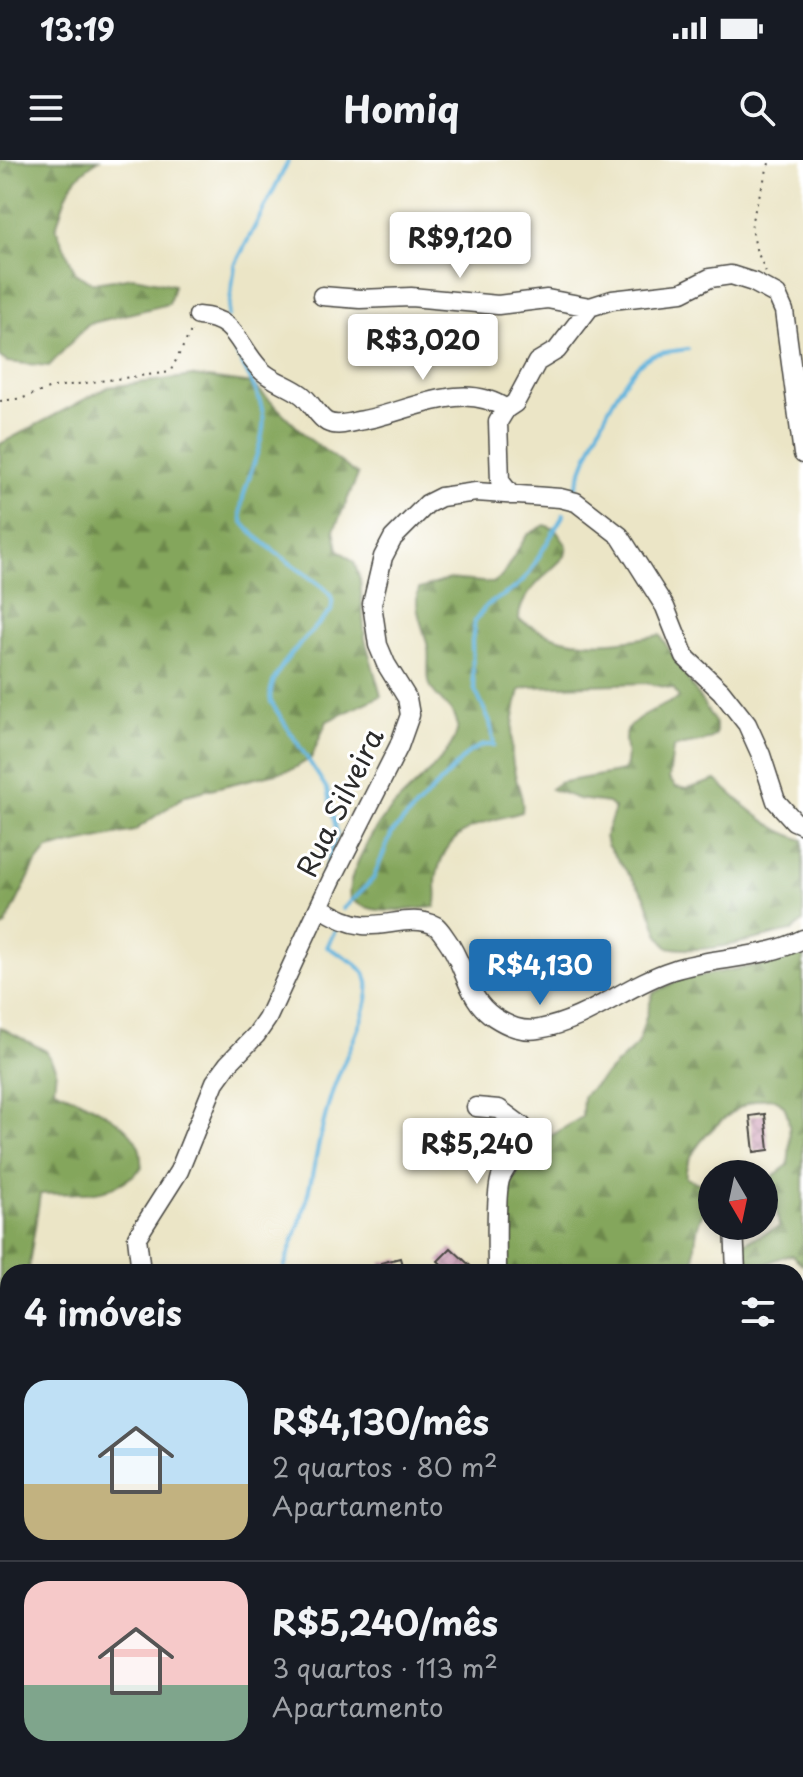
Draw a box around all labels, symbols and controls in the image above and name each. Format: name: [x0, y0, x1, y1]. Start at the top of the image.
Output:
text: 13:19: [40, 6, 115, 51]
text: Homiq: [343, 81, 460, 135]
icon: menu: [24, 86, 68, 130]
icon: search: [735, 86, 779, 130]
pin: R$9,120: [386, 212, 534, 280]
text: R$9,120: [408, 218, 512, 257]
pin: R$3,020: [349, 314, 497, 382]
text: R$3,020: [366, 320, 480, 359]
street label: Rua Silveira: [284, 720, 394, 884]
pin: R$4,130: [466, 939, 614, 1007]
text: R$4,130: [487, 945, 593, 984]
pin: R$5,240: [403, 1118, 551, 1186]
text: R$5,240: [421, 1124, 533, 1163]
north arrow: [698, 1160, 778, 1240]
map controls: [698, 1160, 778, 1240]
text: 4 imóveis: [24, 1286, 182, 1338]
icon: filters: [736, 1290, 780, 1334]
text: R$4,130/mês: [272, 1395, 489, 1447]
icon: home: [88, 1412, 184, 1508]
text: 2 quartos · 80 m²: [272, 1447, 498, 1486]
text: Apartamento: [272, 1486, 443, 1525]
text: R$5,240/mês: [272, 1596, 498, 1648]
icon: home: [88, 1613, 184, 1709]
text: 3 quartos · 113 m²: [272, 1648, 498, 1687]
text: Apartamento: [272, 1687, 443, 1726]

